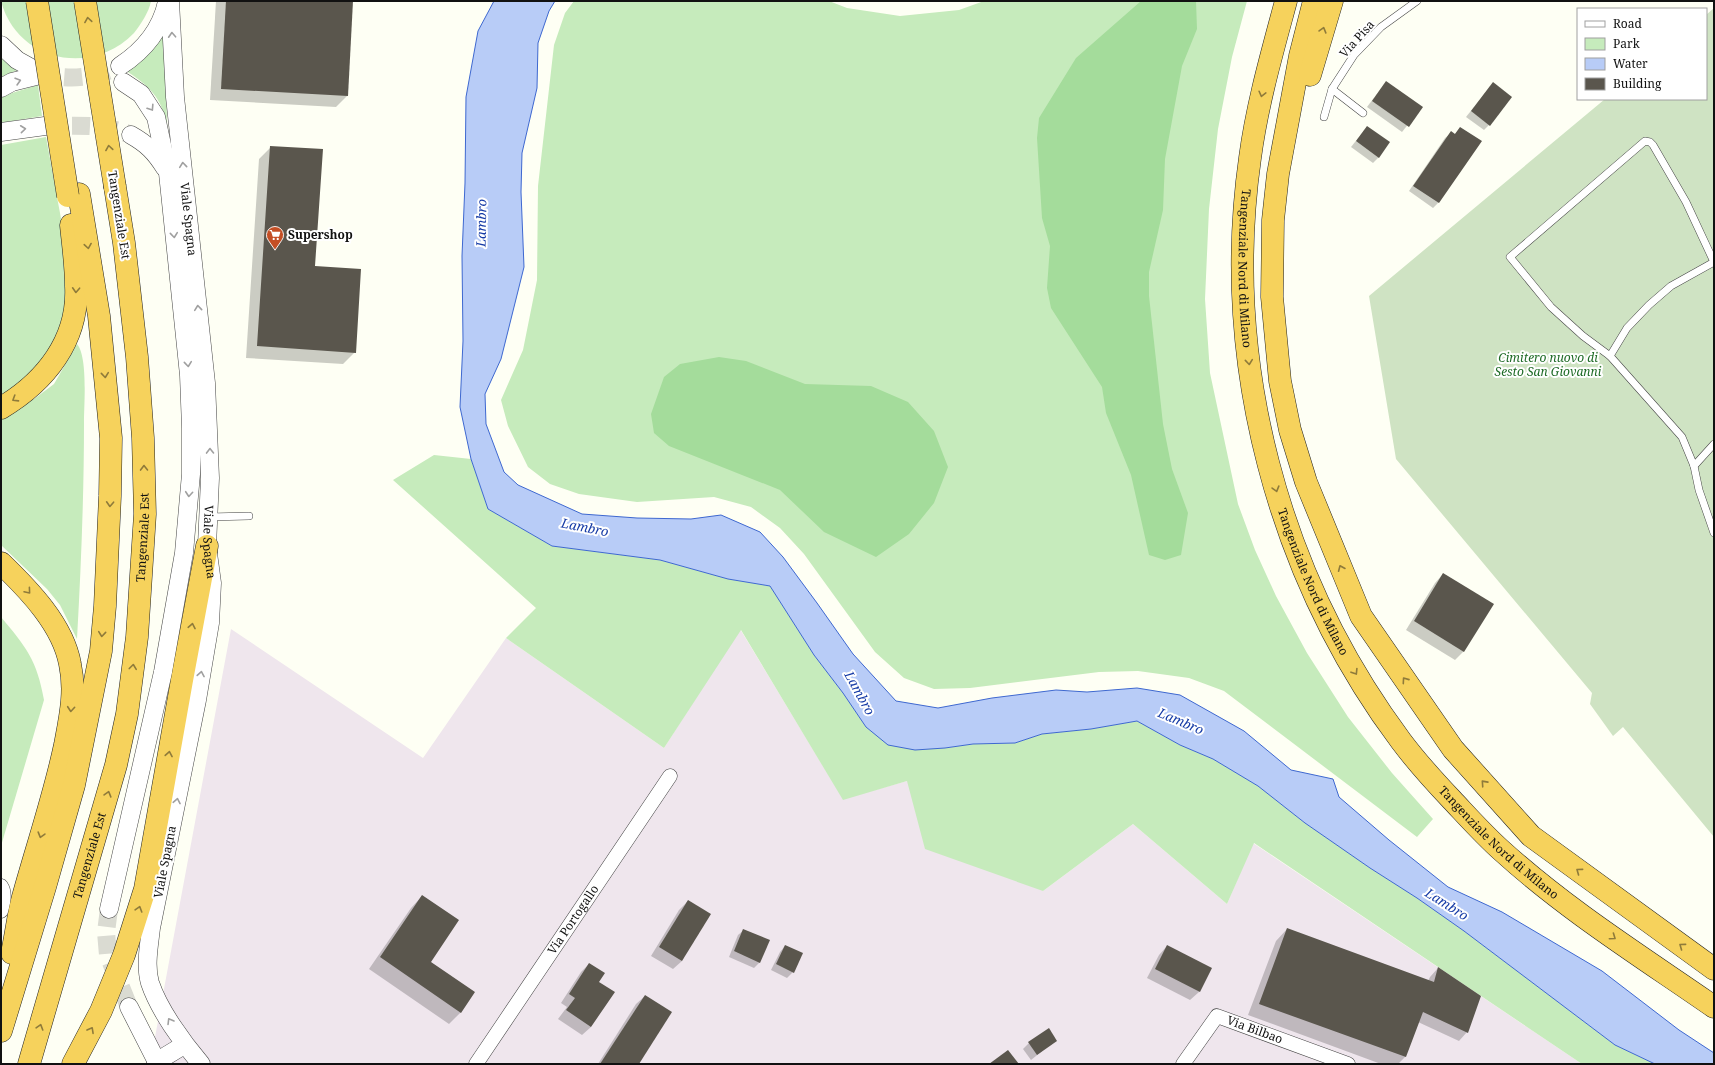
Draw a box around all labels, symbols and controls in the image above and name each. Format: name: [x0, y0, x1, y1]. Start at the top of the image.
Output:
legend: [1577, 8, 1707, 100]
text: Road: [1613, 15, 1643, 32]
street label: Via Pisa: [1335, 16, 1378, 61]
one-way arrow: [84, 17, 93, 23]
one-way arrow: [1318, 27, 1327, 34]
one-way arrow: [167, 32, 176, 38]
text: Park: [1613, 35, 1641, 52]
text: Water: [1613, 55, 1648, 72]
text: Building: [1613, 75, 1662, 92]
one-way arrow: [15, 77, 21, 85]
one-way arrow: [1258, 90, 1266, 97]
one-way arrow: [146, 104, 153, 111]
one-way arrow: [20, 124, 26, 133]
one-way arrow: [105, 145, 114, 152]
one-way arrow: [178, 161, 187, 168]
street label: Tangenziale Est: [104, 170, 135, 260]
street label: Viale Spagna: [176, 182, 201, 257]
street label: Tangenziale Nord di Milano: [1235, 188, 1256, 349]
water label: Lambro: [472, 199, 490, 248]
supermarket icon: Supershop: [265, 225, 285, 250]
place label: Supershop: [288, 226, 353, 243]
one-way arrow: [170, 231, 179, 238]
one-way arrow: [83, 243, 92, 249]
one-way arrow: [72, 287, 80, 293]
one-way arrow: [194, 305, 203, 311]
park label: Cimitero nuovo di Sesto San Giovanni: [1495, 349, 1602, 380]
one-way arrow: [1244, 359, 1253, 365]
one-way arrow: [183, 361, 192, 367]
one-way arrow: [100, 372, 109, 378]
one-way arrow: [12, 394, 19, 402]
one-way arrow: [205, 448, 214, 454]
one-way arrow: [140, 465, 148, 471]
one-way arrow: [1271, 486, 1279, 492]
one-way arrow: [185, 491, 194, 497]
street label: Tangenziale Est: [132, 493, 153, 583]
one-way arrow: [106, 501, 114, 507]
street label: Viale Spagna: [199, 505, 220, 580]
street label: Tangenziale Nord di Milano: [1274, 506, 1353, 658]
water label: Lambro: [559, 513, 610, 540]
one-way arrow: [1338, 564, 1346, 572]
one-way arrow: [23, 587, 30, 594]
one-way arrow: [188, 623, 196, 629]
one-way arrow: [98, 631, 107, 637]
one-way arrow: [128, 664, 137, 670]
water label: Lambro: [840, 667, 879, 718]
one-way arrow: [1350, 668, 1358, 675]
one-way arrow: [196, 670, 205, 677]
one-way arrow: [1403, 677, 1410, 684]
water label: Lambro: [1155, 703, 1207, 739]
one-way arrow: [67, 706, 76, 712]
one-way arrow: [164, 751, 172, 757]
one-way arrow: [1481, 780, 1489, 788]
street label: Tangenziale Nord di Milano: [1435, 782, 1562, 903]
one-way arrow: [103, 791, 112, 798]
one-way arrow: [172, 798, 181, 804]
street label: Tangenziale Est: [69, 810, 110, 901]
street label: Viale Spagna: [149, 824, 180, 900]
one-way arrow: [37, 831, 46, 838]
one-way arrow: [1576, 868, 1583, 876]
street label: Via Portogallo: [543, 881, 602, 958]
water label: Lambro: [1421, 883, 1472, 924]
one-way arrow: [134, 906, 143, 913]
one-way arrow: [1609, 932, 1616, 940]
one-way arrow: [1680, 944, 1687, 951]
street label: Via Bilbao: [1225, 1011, 1285, 1047]
one-way arrow: [167, 1018, 175, 1025]
one-way arrow: [35, 1023, 44, 1030]
one-way arrow: [87, 1027, 94, 1034]

